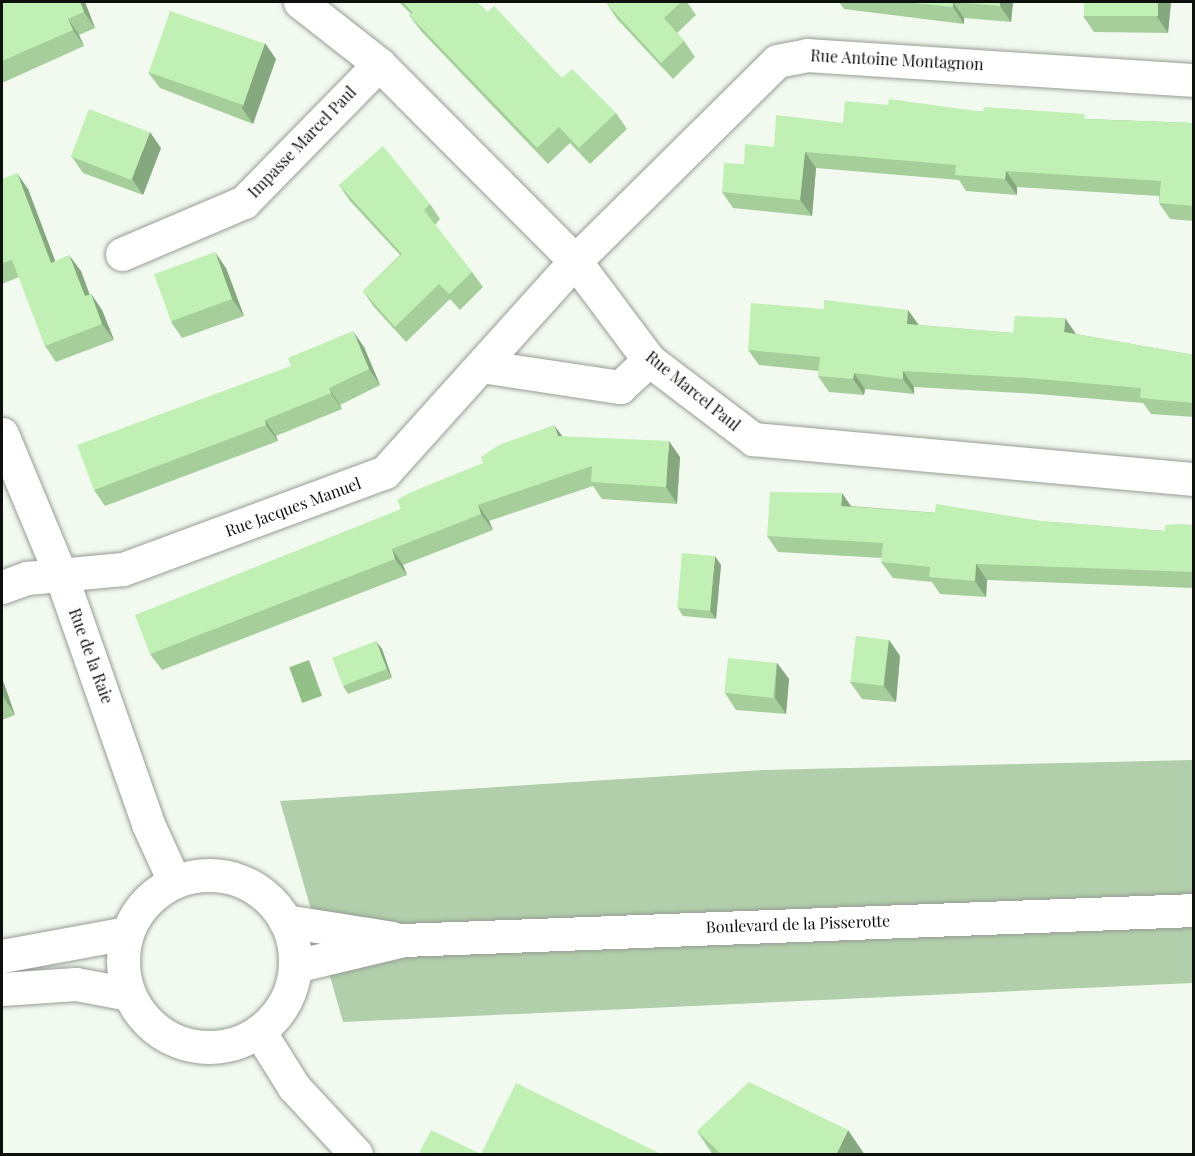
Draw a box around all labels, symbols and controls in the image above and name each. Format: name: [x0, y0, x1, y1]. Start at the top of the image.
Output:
street label: Rue Antoine Montagnon: [810, 46, 984, 74]
street label: Impasse Marcel Paul: [244, 82, 360, 202]
street label: Rue Marcel Paul: [642, 347, 744, 435]
street label: Rue Jacques Manuel: [222, 473, 364, 541]
street label: Rue de la Raie: [65, 605, 117, 707]
street label: Boulevard de la Pisserotte: [705, 911, 891, 937]

